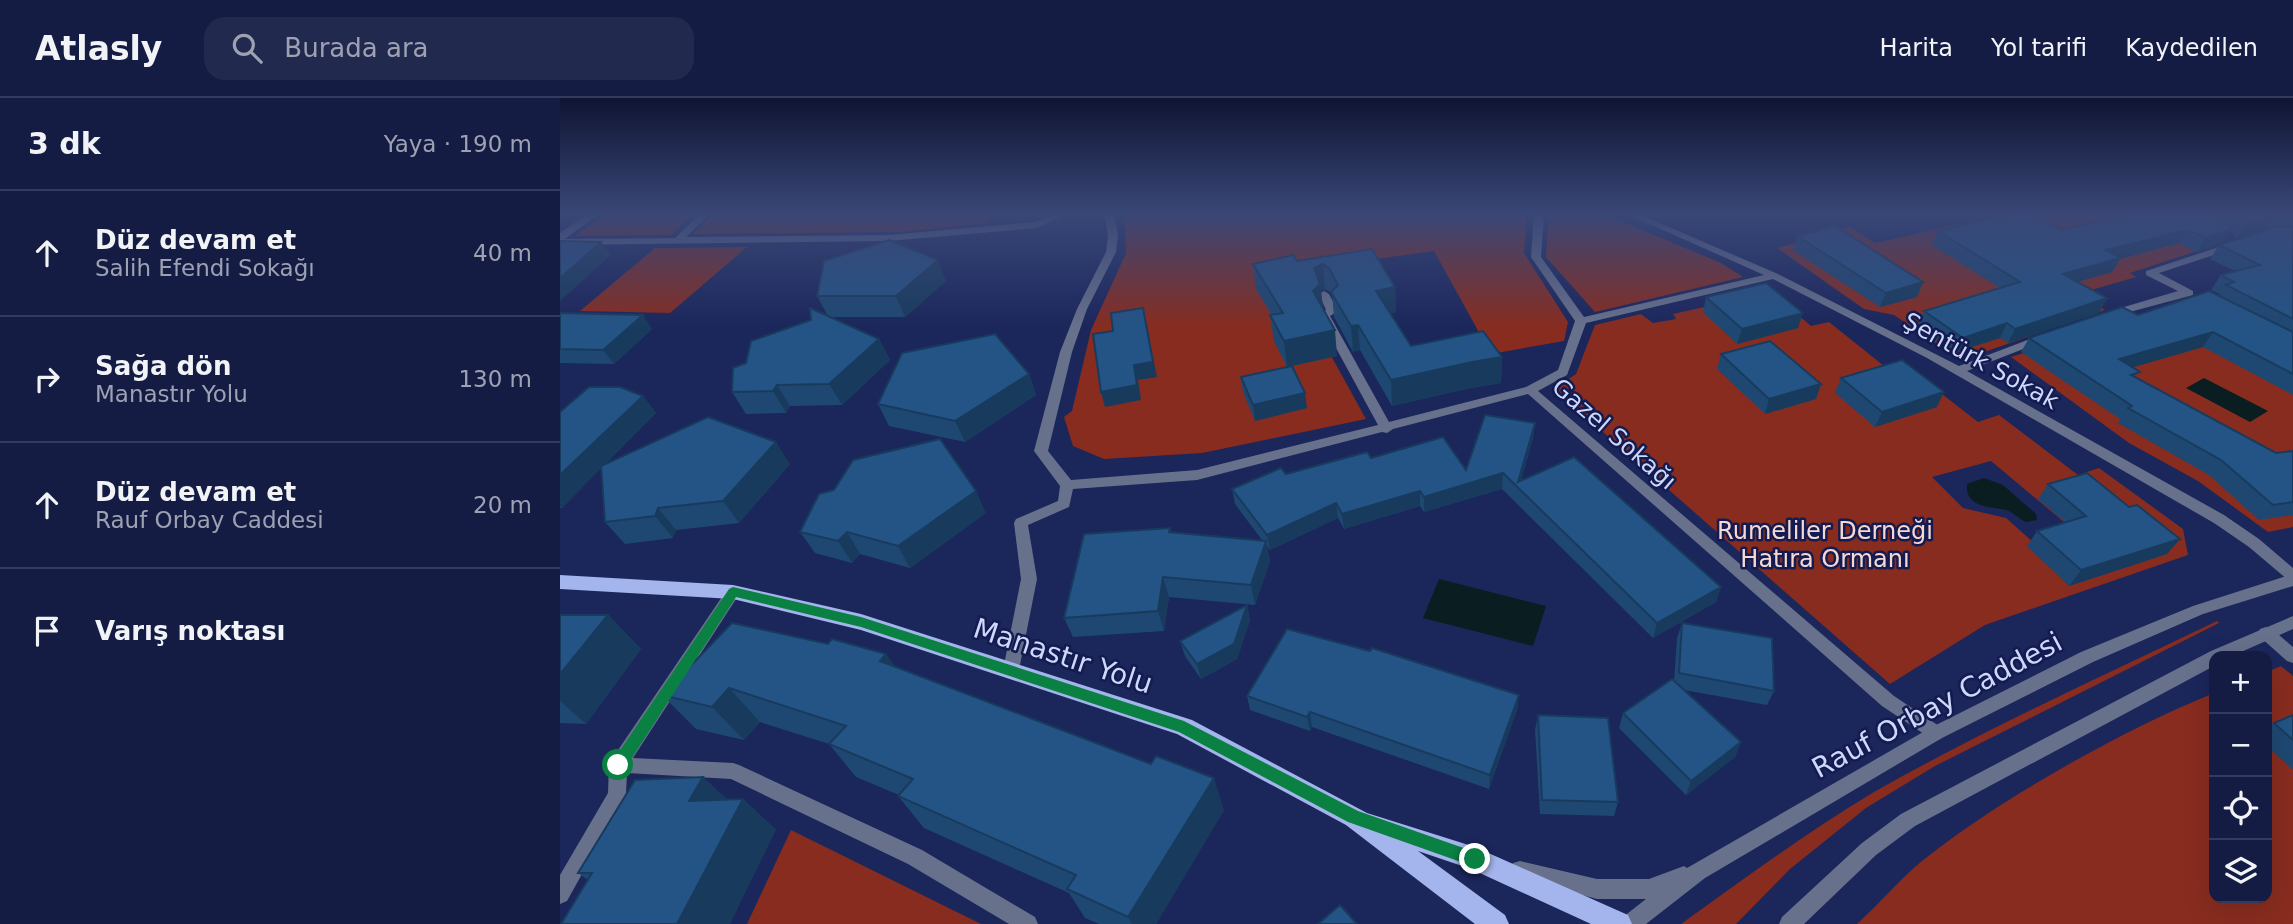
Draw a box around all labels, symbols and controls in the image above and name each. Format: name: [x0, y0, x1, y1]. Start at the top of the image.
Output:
search box: [204, 17, 694, 80]
text: Atlasly: [35, 29, 162, 68]
icon: search: [228, 29, 266, 67]
text: Burada ara: [284, 33, 429, 63]
text: Harita: [1880, 34, 1953, 62]
text: Yol tarifi: [1991, 34, 2087, 62]
text: Kaydedilen: [2125, 34, 2258, 62]
text: 3 dk: [28, 126, 101, 161]
text: Yaya · 190 m: [384, 131, 532, 157]
text: Düz devam et: [95, 225, 296, 255]
icon: ahead: [28, 234, 66, 272]
text: 40 m: [473, 240, 532, 266]
text: Salih Efendi Sokağı: [95, 255, 315, 281]
street label: Şentürk Sokak: [1898, 307, 2064, 415]
text: Sağa dön: [95, 351, 231, 381]
icon: right: [28, 360, 66, 398]
text: 130 m: [458, 366, 532, 392]
street label: Gazel Sokağı: [1546, 373, 1682, 495]
text: Manastır Yolu: [95, 381, 248, 407]
text: Düz devam et: [95, 477, 296, 507]
icon: ahead: [28, 486, 66, 524]
text: 20 m: [473, 492, 532, 518]
text: Rauf Orbay Caddesi: [95, 507, 324, 533]
park label: Rumeliler Derneği Hatıra Ormanı: [1717, 517, 1933, 573]
icon: arrive: [28, 612, 66, 650]
street label: Manastır Yolu: [969, 612, 1157, 700]
text: Varış noktası: [95, 616, 286, 646]
street label: Rauf Orbay Caddesi: [1806, 625, 2068, 785]
map controls: [2209, 651, 2272, 903]
button: +: [2209, 651, 2272, 714]
button: −: [2209, 714, 2272, 777]
route start: [602, 749, 633, 780]
button: locate: [2209, 777, 2272, 840]
button: layers: [2209, 840, 2272, 903]
route end: [1459, 843, 1490, 874]

